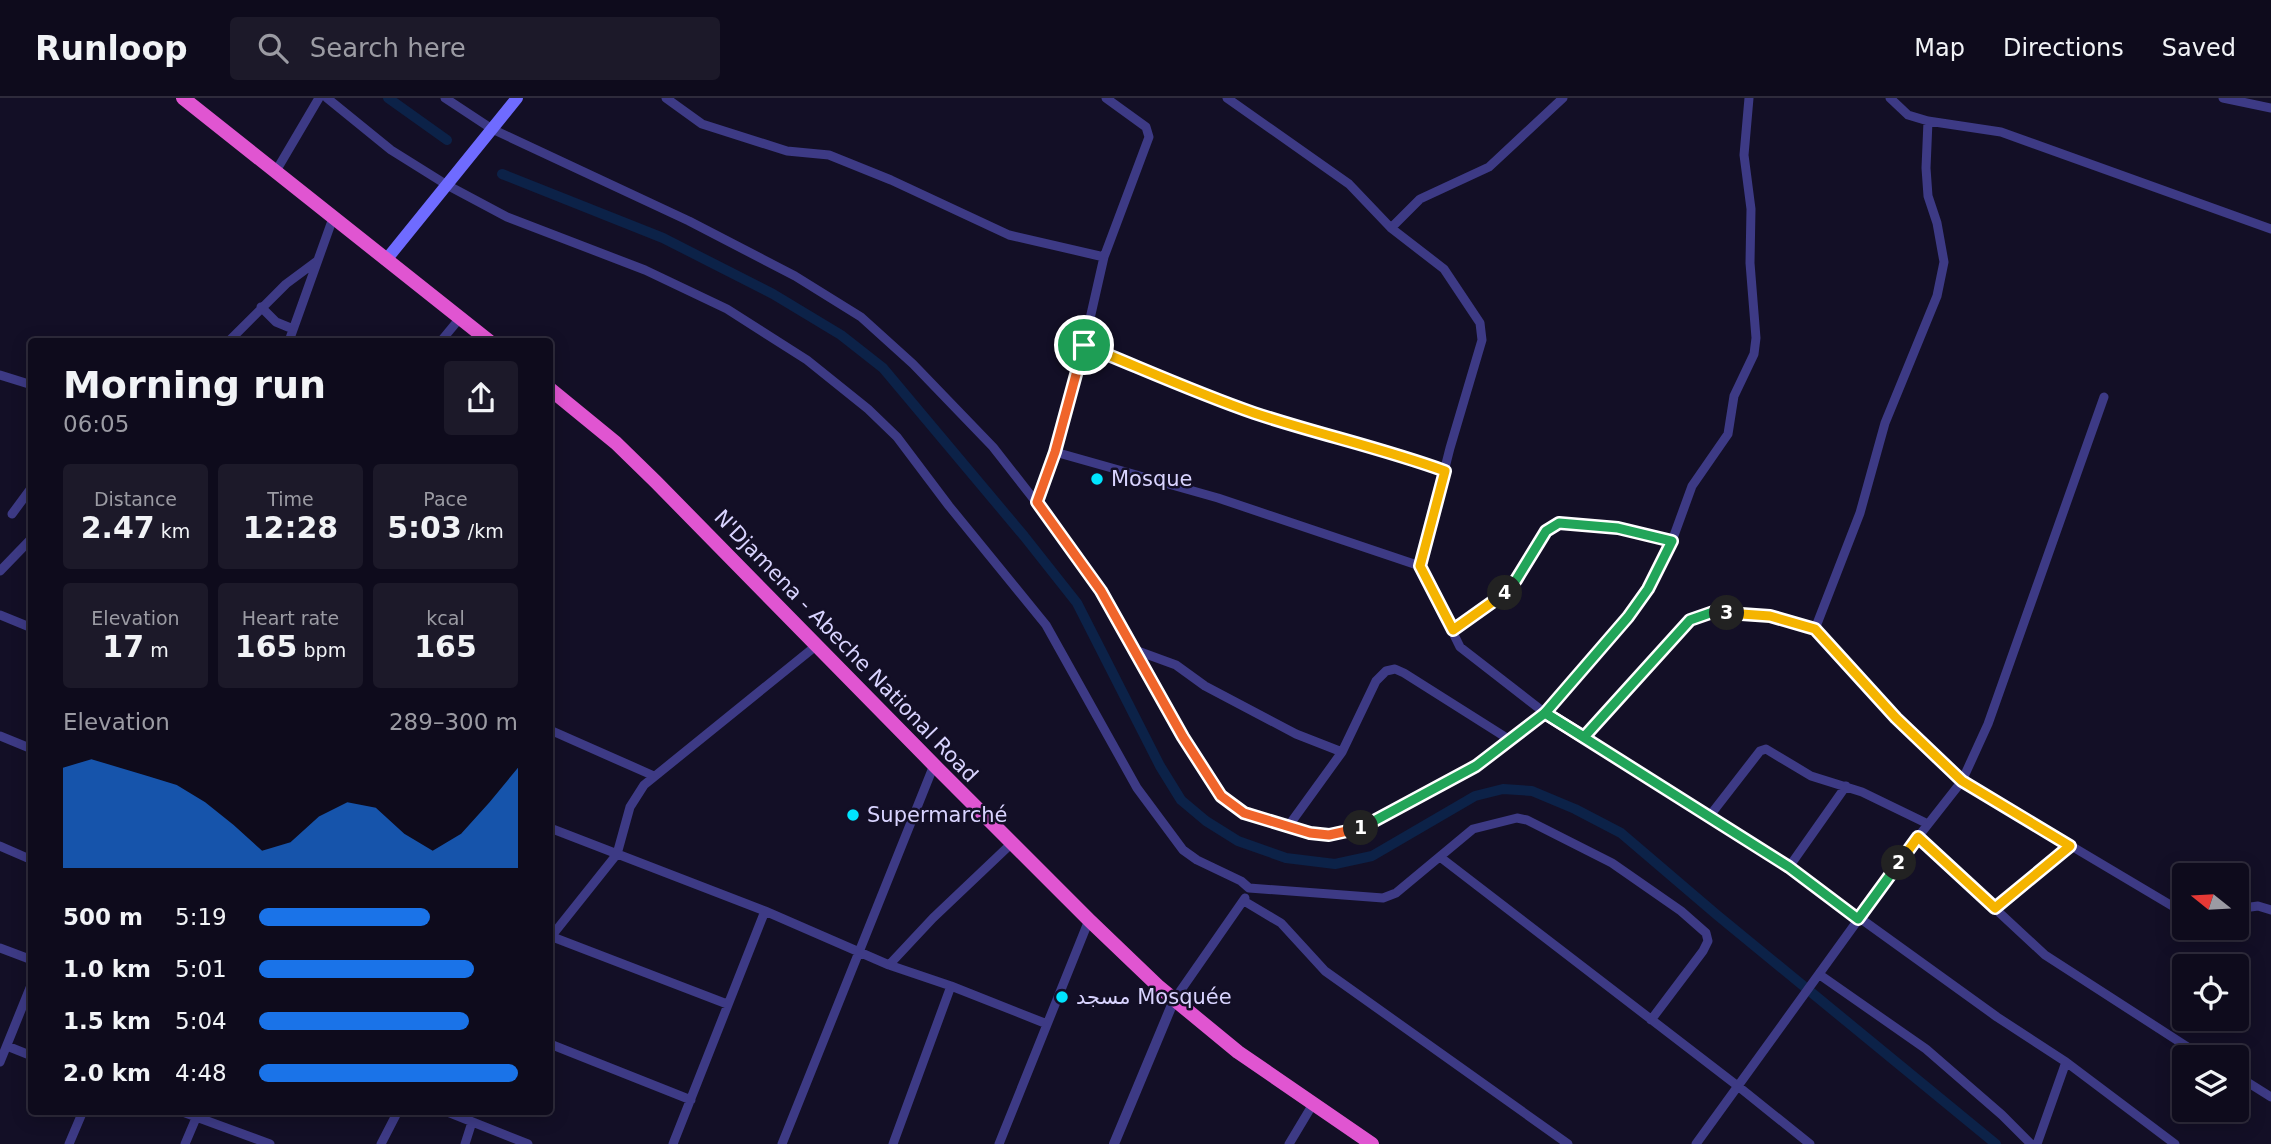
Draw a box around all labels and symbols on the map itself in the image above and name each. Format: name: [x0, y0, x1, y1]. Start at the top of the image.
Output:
pin: [1054, 315, 1114, 375]
place label: Mosque: [1111, 467, 1192, 491]
marker: Mosque: [1089, 471, 1105, 487]
street label: N'Djamena - Abeche National Road: [709, 505, 983, 787]
pin: 4: [1488, 575, 1522, 610]
pin: 3: [1710, 596, 1744, 630]
place label: Supermarché: [867, 803, 1007, 827]
marker: Supermarché: [845, 807, 861, 823]
pin: 1: [1344, 810, 1378, 846]
pin: 2: [1882, 846, 1916, 880]
north arrow: [2172, 863, 2249, 940]
place label: مسجد Mosquée: [1076, 985, 1232, 1009]
marker: مسجد Mosquée: [1054, 989, 1070, 1005]

